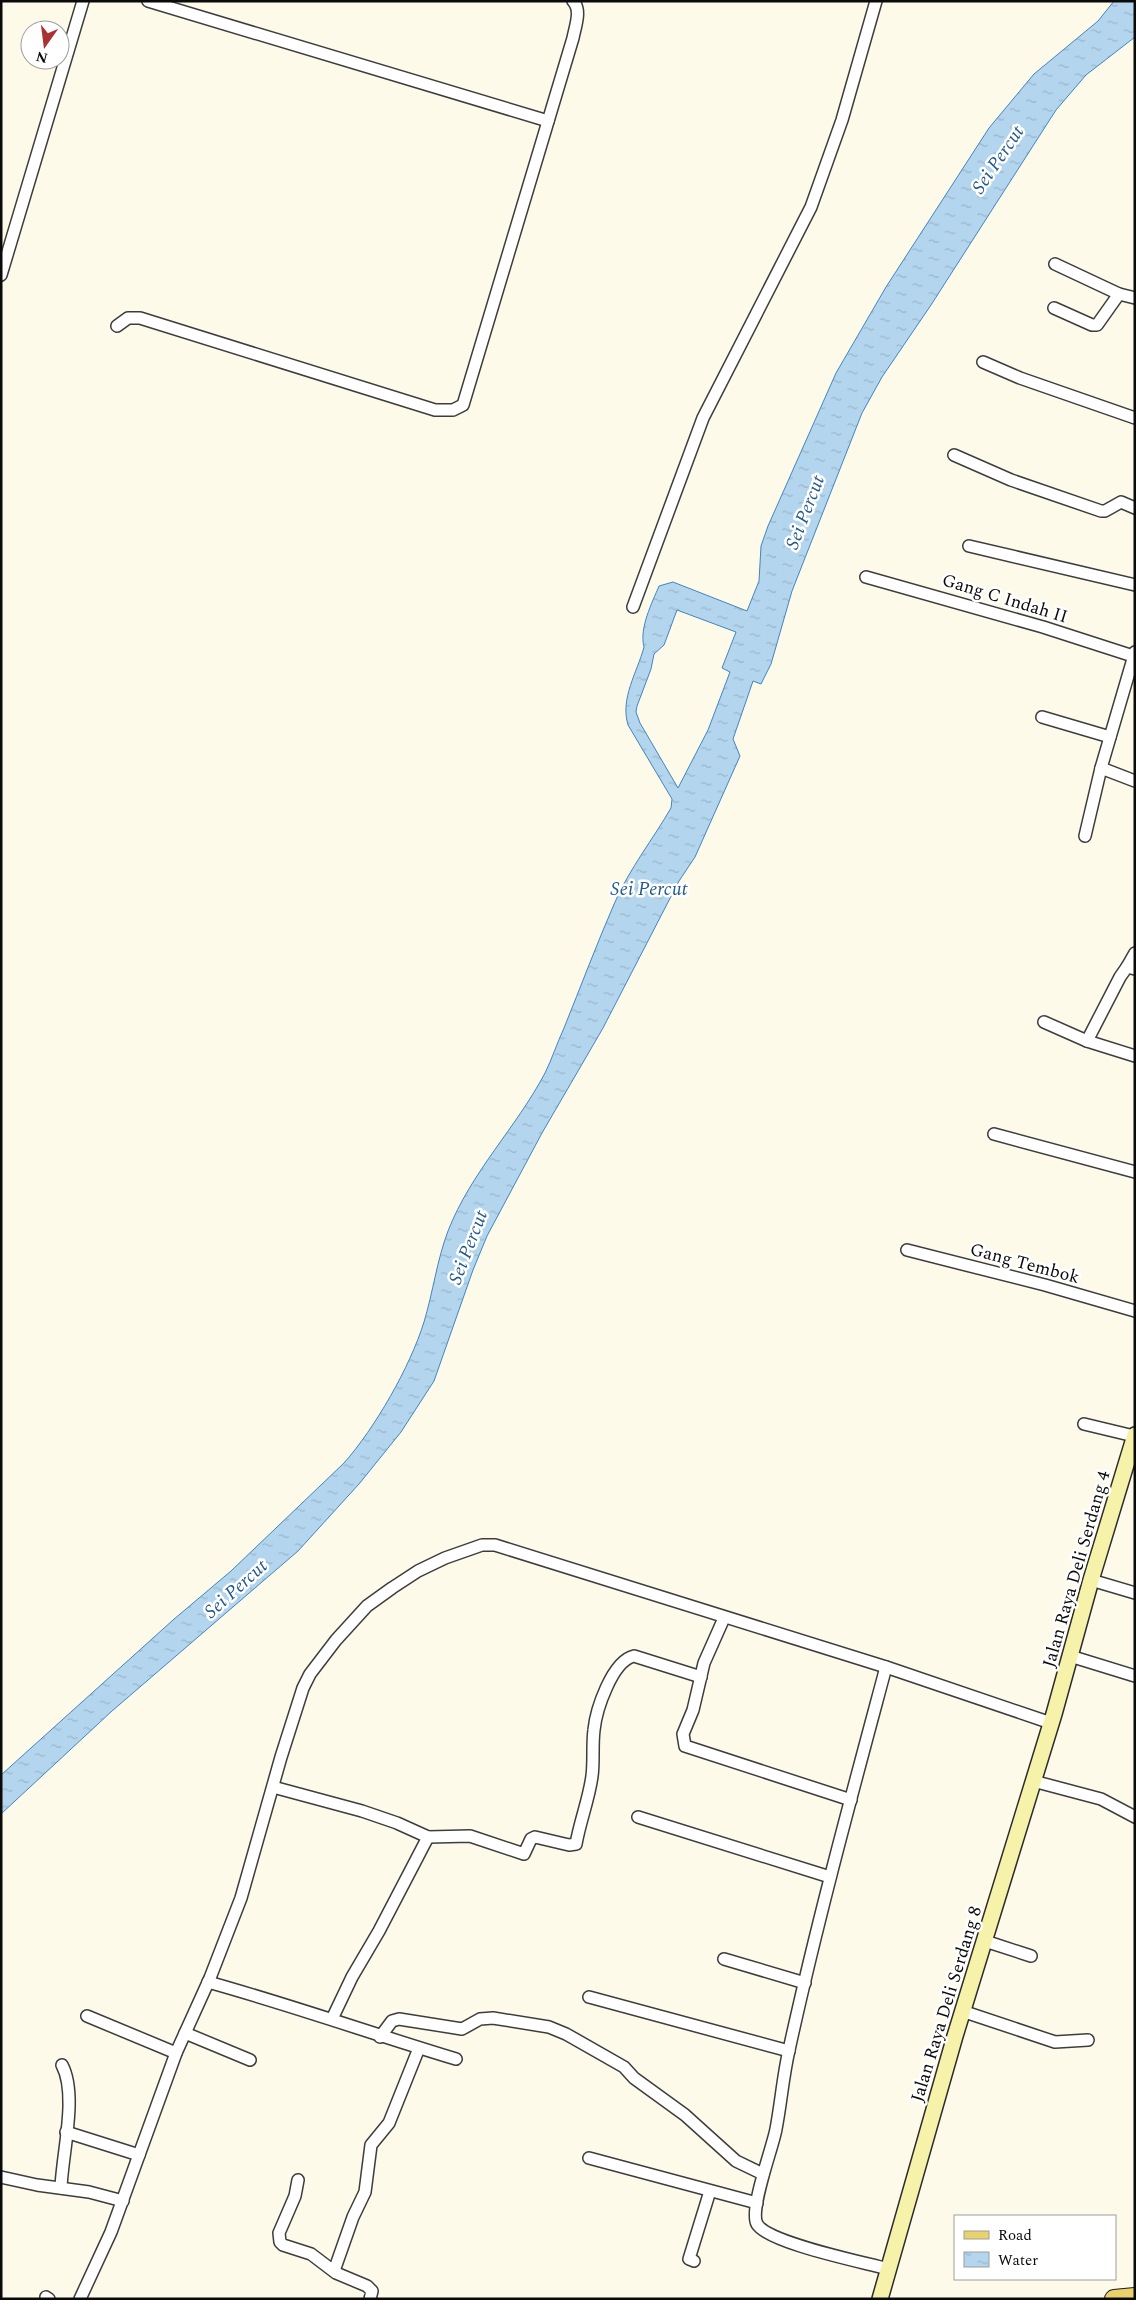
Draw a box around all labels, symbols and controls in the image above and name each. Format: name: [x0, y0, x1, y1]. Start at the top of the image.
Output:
north arrow: [20, 20, 70, 70]
text: N: [34, 46, 50, 69]
water label: Sei Percut: [965, 119, 1032, 200]
water label: Sei Percut: [778, 470, 833, 554]
street label: Gang C Indah II: [939, 567, 1071, 630]
water label: Sei Percut: [610, 875, 689, 904]
water label: Sei Percut: [441, 1205, 496, 1289]
street label: Gang Tembok: [967, 1236, 1083, 1291]
street label: Jalan Raya Deli Serdang 4: [1035, 1468, 1117, 1671]
water label: Sei Percut: [198, 1552, 275, 1626]
street label: Jalan Raya Deli Serdang 8: [904, 1903, 989, 2105]
legend: [954, 2215, 1116, 2280]
text: Road: [998, 2224, 1032, 2247]
text: Water: [998, 2249, 1038, 2272]

